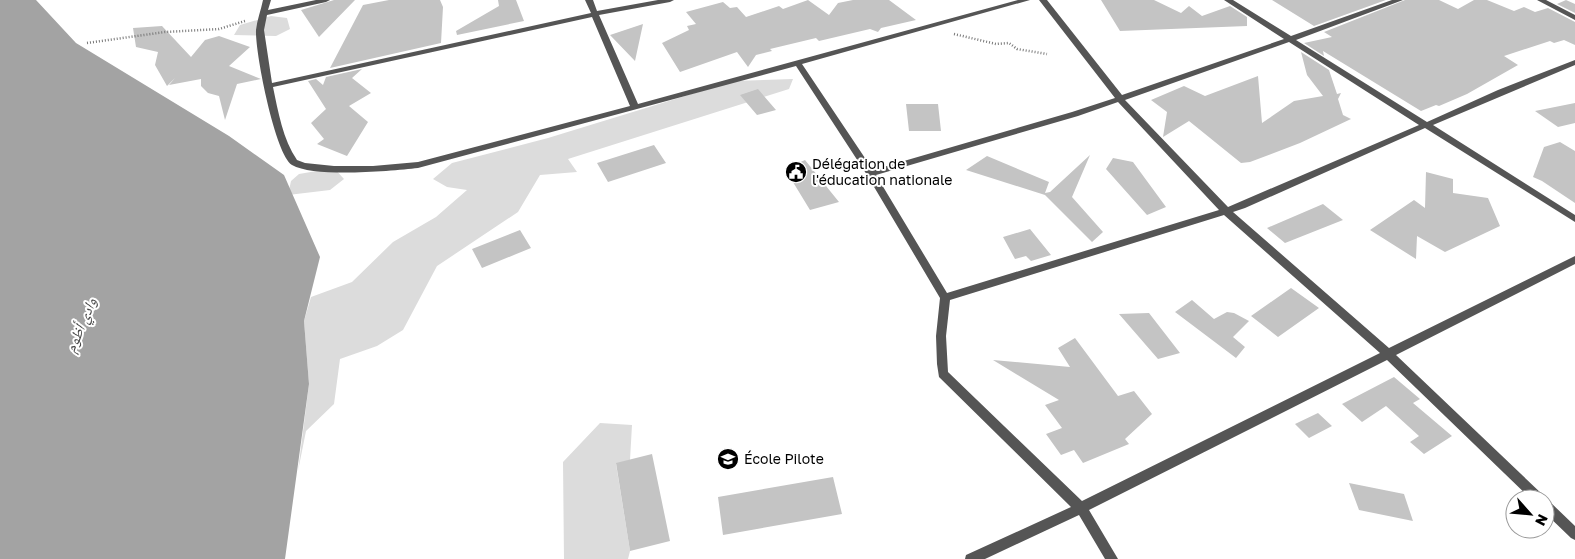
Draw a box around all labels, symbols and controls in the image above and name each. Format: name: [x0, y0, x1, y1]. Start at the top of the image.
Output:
place label: Délégation de l'éducation nationale: [812, 155, 952, 188]
public building icon: Délégation de l'éducation nationale: [784, 160, 808, 184]
water label: وادي أظوم: [61, 295, 103, 356]
school or university icon: École Pilote: [716, 447, 740, 471]
place label: École Pilote: [744, 450, 824, 467]
north arrow: [1505, 489, 1555, 539]
text: N: [1532, 512, 1552, 529]

